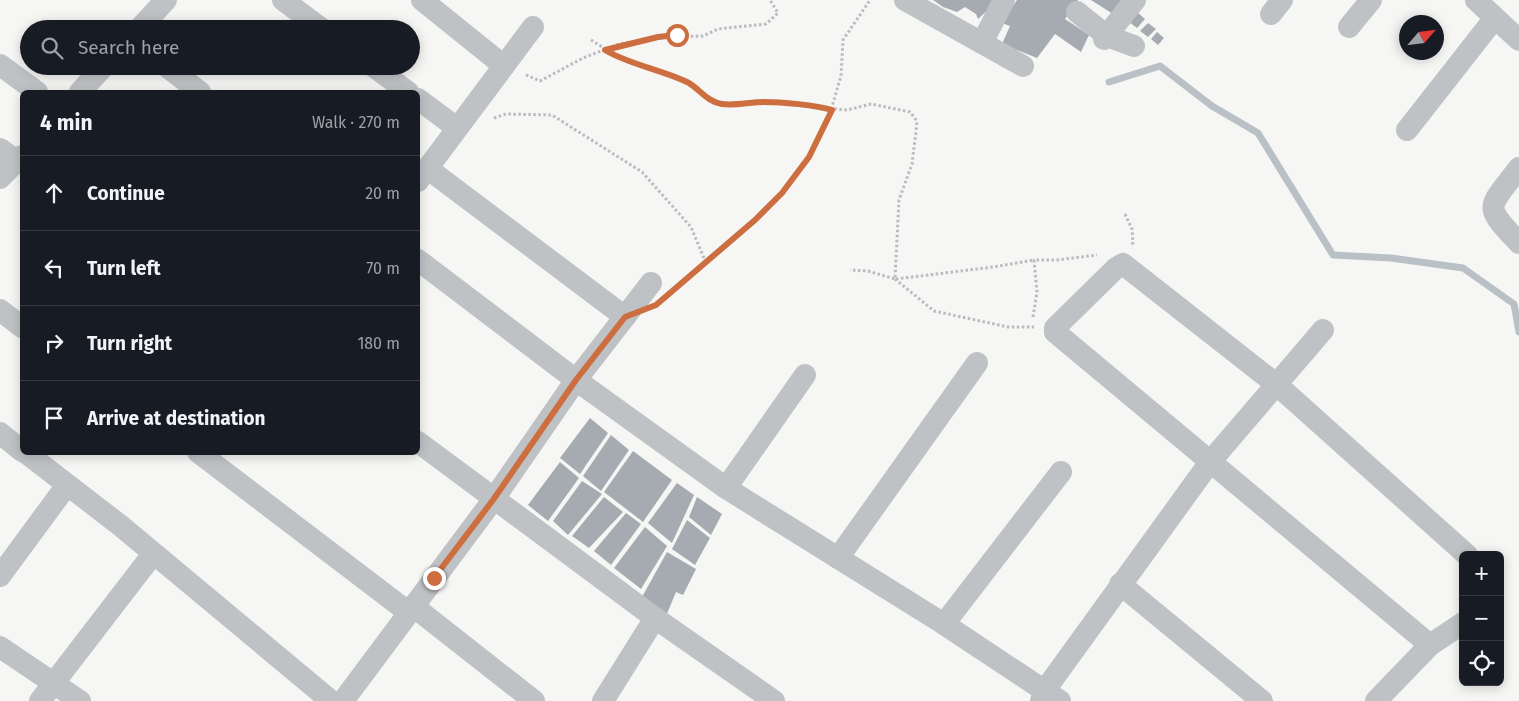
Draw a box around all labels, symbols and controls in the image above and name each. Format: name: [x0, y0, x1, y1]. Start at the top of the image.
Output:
north arrow: [1399, 15, 1444, 60]
search box: [20, 20, 420, 75]
route start: [666, 24, 689, 47]
icon: search: [38, 34, 66, 62]
text: Search here: [78, 36, 179, 59]
text: 4 min: [40, 110, 93, 136]
text: Walk · 270 m: [312, 113, 400, 132]
icon: ahead: [40, 179, 68, 207]
text: Continue: [87, 182, 165, 205]
text: 20 m: [365, 184, 400, 203]
icon: left: [40, 254, 68, 282]
text: Turn left: [87, 257, 161, 280]
text: 70 m: [366, 259, 400, 278]
icon: right: [40, 329, 68, 357]
text: Turn right: [87, 332, 172, 355]
text: 180 m: [357, 334, 400, 353]
icon: arrive: [40, 404, 68, 432]
text: Arrive at destination: [87, 407, 266, 430]
map controls: [1459, 551, 1504, 686]
button: +: [1459, 551, 1504, 596]
route end: [423, 567, 446, 590]
button: −: [1459, 596, 1504, 641]
button: locate: [1459, 641, 1504, 686]

